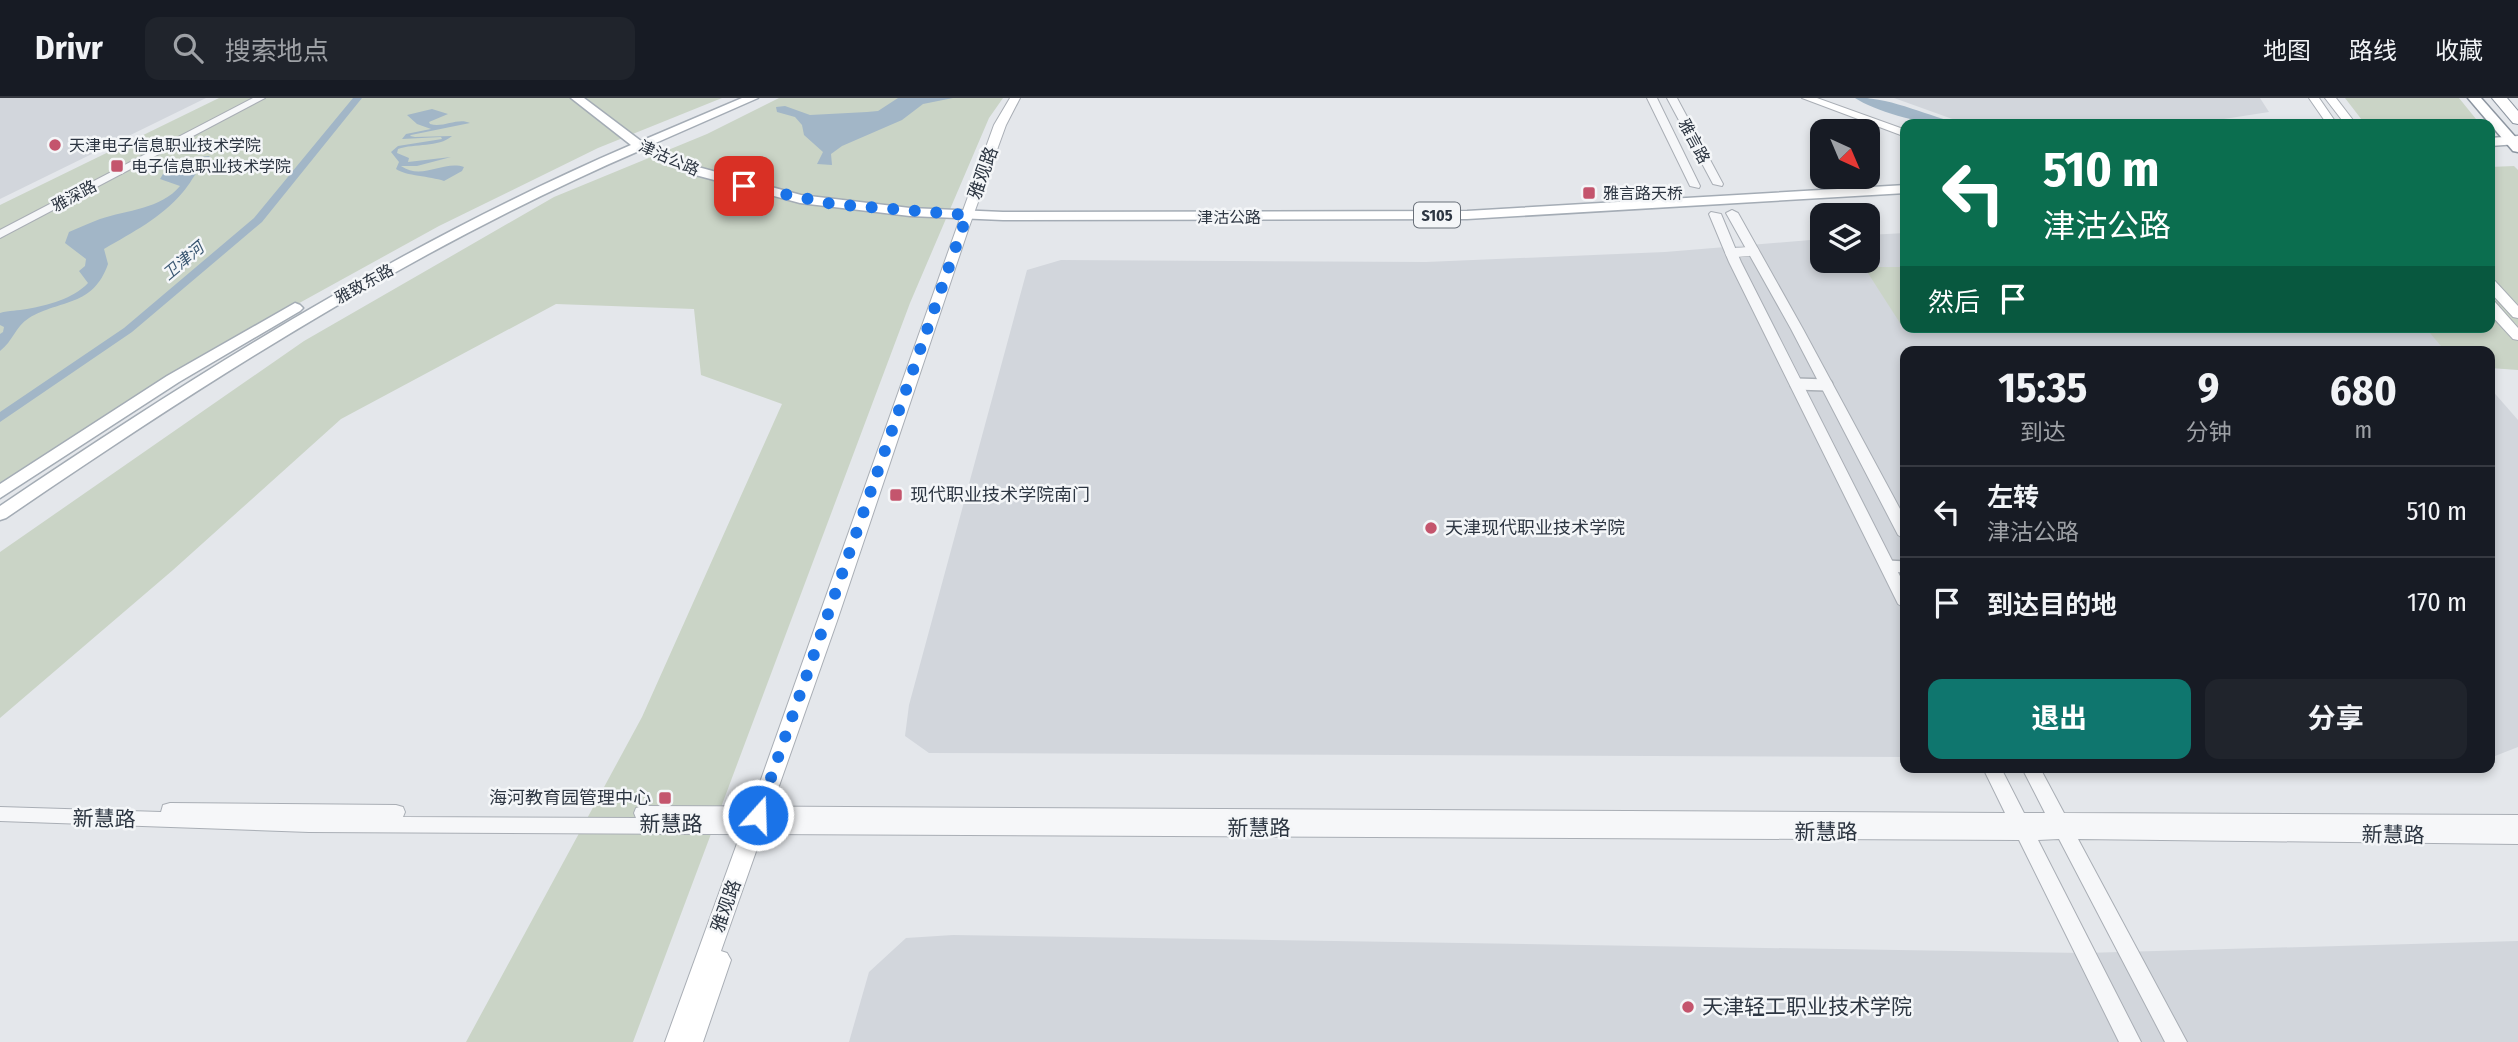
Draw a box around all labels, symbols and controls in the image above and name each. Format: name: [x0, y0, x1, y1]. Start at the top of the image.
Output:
search box: [145, 17, 635, 80]
text: Drivr: [35, 28, 103, 68]
icon: search: [169, 29, 207, 67]
text: 搜索地点: [225, 36, 329, 67]
text: 地图: [2263, 37, 2311, 65]
text: 路线: [2349, 37, 2397, 65]
text: 收藏: [2435, 37, 2483, 65]
street label: 雅言路: [1674, 115, 1714, 167]
north arrow: [1810, 119, 1880, 189]
map controls: [1810, 119, 1880, 273]
place label: 天津电子信息职业技术学院: [69, 136, 261, 155]
street label: 津沽公路: [636, 136, 702, 180]
marker: 天津电子信息职业技术学院: [47, 137, 63, 153]
text: 510 m: [2043, 140, 2159, 199]
street label: 雅观路: [963, 144, 1003, 202]
icon: left: [1928, 147, 2019, 238]
pin: [714, 156, 774, 216]
place label: 电子信息职业技术学院: [131, 157, 291, 176]
marker: 电子信息职业技术学院: [109, 158, 125, 174]
icon: arrive: [725, 167, 763, 205]
street label: 雅深路: [48, 176, 100, 216]
place label: 雅言路天桥: [1603, 184, 1683, 203]
marker: 雅言路天桥: [1581, 185, 1597, 201]
road number: S105: [1414, 203, 1460, 228]
button: layers: [1810, 203, 1880, 273]
text: 津沽公路: [2043, 207, 2171, 245]
street label: 津沽公路: [1197, 208, 1261, 227]
water label: 卫津河: [159, 236, 210, 284]
street label: 雅致东路: [331, 260, 397, 308]
icon: arrive: [1994, 280, 2032, 318]
text: 然后: [1928, 287, 1980, 318]
text: 15:35: [1998, 363, 2087, 413]
text: 9: [2198, 363, 2219, 413]
text: 680: [2330, 366, 2397, 416]
text: m: [2354, 416, 2372, 444]
text: 到达: [2020, 418, 2066, 446]
text: 分钟: [2186, 418, 2232, 446]
text: 左转: [1987, 482, 2039, 513]
place label: 现代职业技术学院南门: [910, 484, 1090, 506]
marker: 现代职业技术学院南门: [888, 487, 904, 503]
icon: left: [1928, 493, 1966, 531]
text: 510 m: [2407, 496, 2467, 527]
place label: 天津现代职业技术学院: [1445, 517, 1625, 539]
text: 津沽公路: [1987, 518, 2079, 546]
marker: 天津现代职业技术学院: [1423, 520, 1439, 536]
icon: arrive: [1928, 584, 1966, 622]
text: 170 m: [2407, 587, 2467, 618]
text: 到达目的地: [1987, 590, 2117, 621]
button: 退出: [1928, 679, 2191, 759]
button: 分享: [2205, 679, 2467, 759]
position arrow: [721, 778, 795, 852]
place label: 海河教育园管理中心: [489, 787, 651, 809]
marker: 海河教育园管理中心: [657, 790, 673, 806]
street label: 新慧路: [72, 805, 136, 833]
street label: 新慧路: [640, 811, 703, 837]
street label: 新慧路: [1228, 815, 1291, 841]
street label: 新慧路: [1795, 819, 1858, 845]
street label: 新慧路: [2361, 821, 2425, 849]
street label: 雅观路: [706, 877, 746, 935]
place label: 天津轻工职业技术学院: [1702, 994, 1912, 1020]
marker: 天津轻工职业技术学院: [1680, 999, 1696, 1015]

